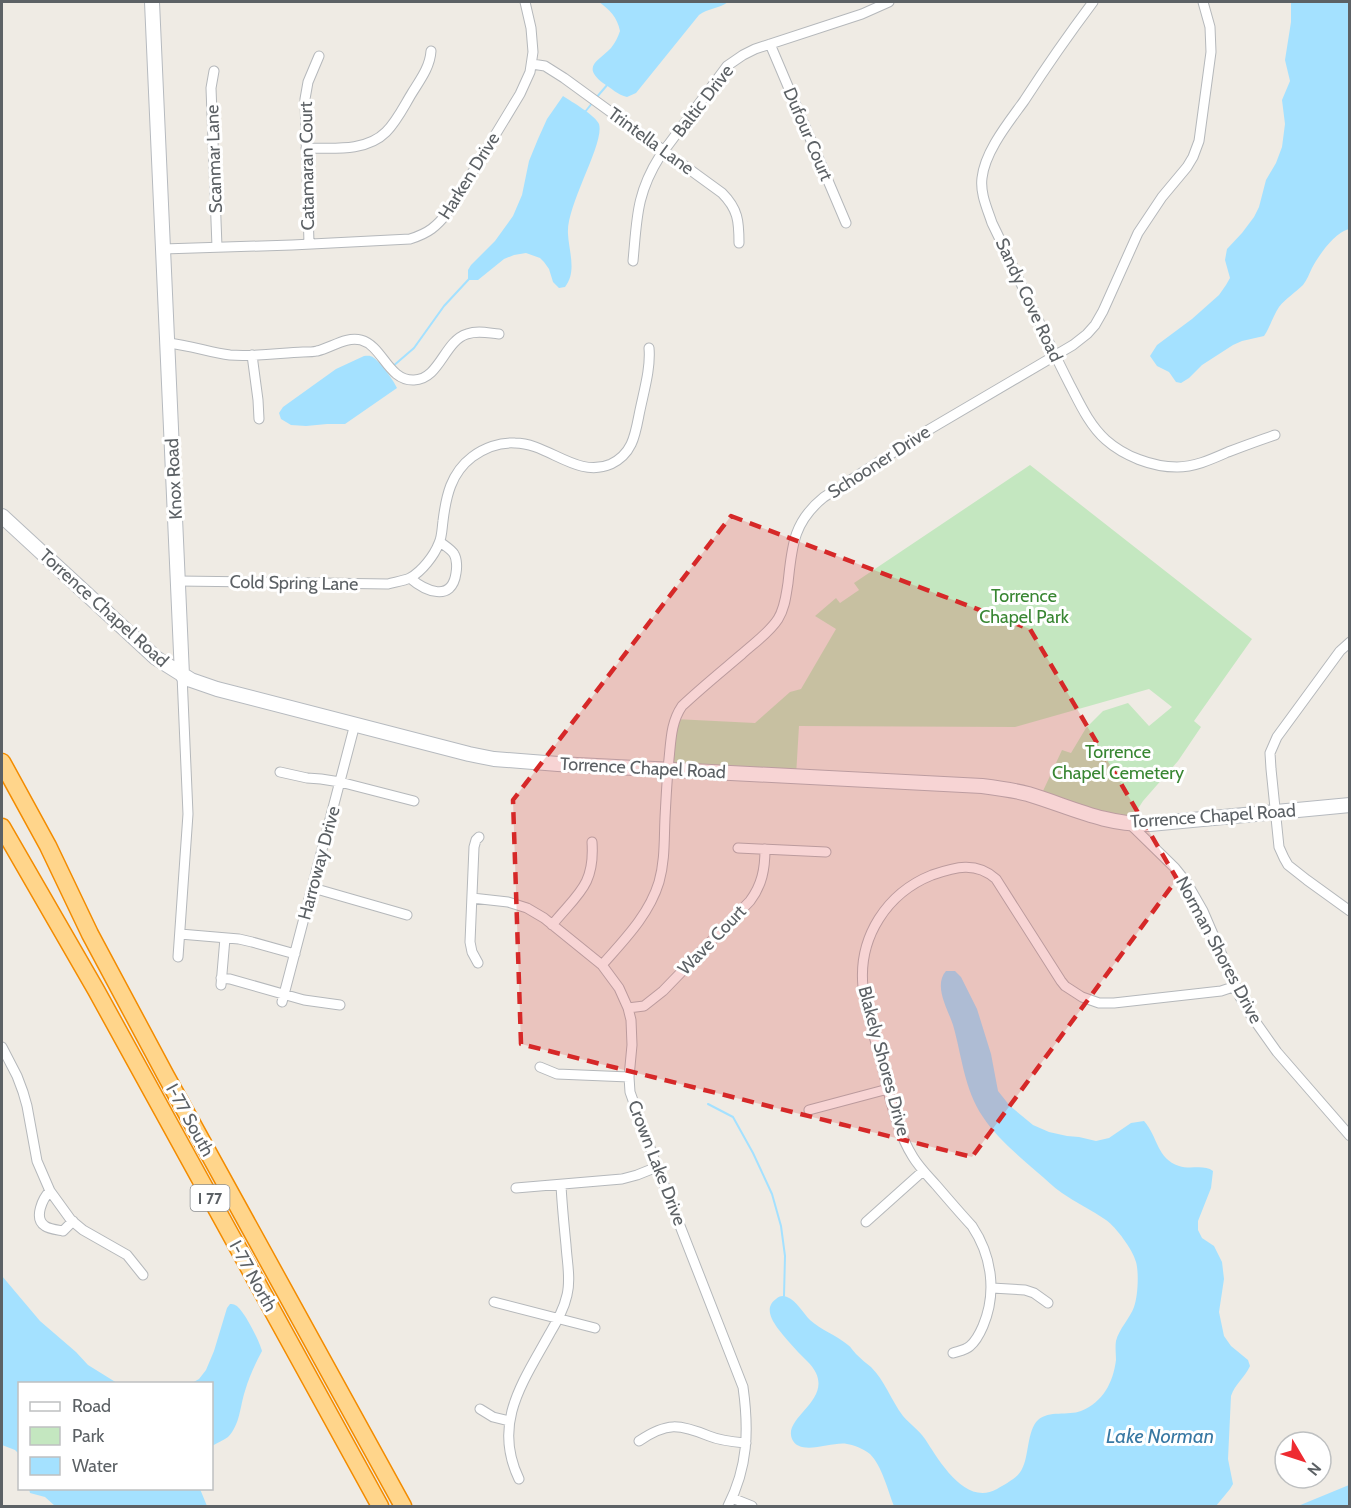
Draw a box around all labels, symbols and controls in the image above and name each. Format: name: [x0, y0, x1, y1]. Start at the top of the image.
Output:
street label: Baltic Drive: [668, 60, 738, 142]
street label: Dufour Court: [778, 84, 838, 184]
street label: Catamaran Court: [295, 101, 319, 231]
street label: Trintella Lane: [604, 102, 698, 180]
street label: Scanmar Lane: [201, 104, 227, 214]
street label: Harken Drive: [434, 129, 504, 223]
street label: Sandy Cove Road: [991, 235, 1067, 365]
street label: Schooner Drive: [824, 421, 934, 503]
street label: Knox Road: [161, 438, 187, 520]
street label: Torrence Chapel Road: [35, 544, 173, 672]
street label: Cold Spring Lane: [229, 571, 359, 595]
park label: Torrence Chapel Park: [979, 585, 1070, 628]
park label: Torrence Chapel Cemetery: [1052, 741, 1184, 784]
street label: Torrence Chapel Road: [560, 753, 726, 783]
street label: Torrence Chapel Road: [1129, 799, 1297, 833]
street label: Harroway Drive: [293, 804, 345, 922]
street label: Norman Shores Drive: [1171, 873, 1267, 1027]
street label: Wave Court: [673, 901, 751, 979]
street label: Blakely Shores Drive: [853, 984, 915, 1138]
street label: I-77 South: [161, 1080, 219, 1160]
street label: Crown Lake Drive: [623, 1097, 691, 1229]
road number: I 77: [190, 1185, 230, 1211]
street label: I-77 North: [225, 1237, 281, 1315]
legend: [18, 1382, 213, 1490]
text: Road: [72, 1395, 111, 1417]
water label: Lake Norman: [1106, 1424, 1214, 1448]
text: Park: [72, 1425, 105, 1447]
north arrow: [1273, 1430, 1333, 1490]
text: Water: [72, 1455, 118, 1477]
text: N: [1303, 1459, 1325, 1479]

